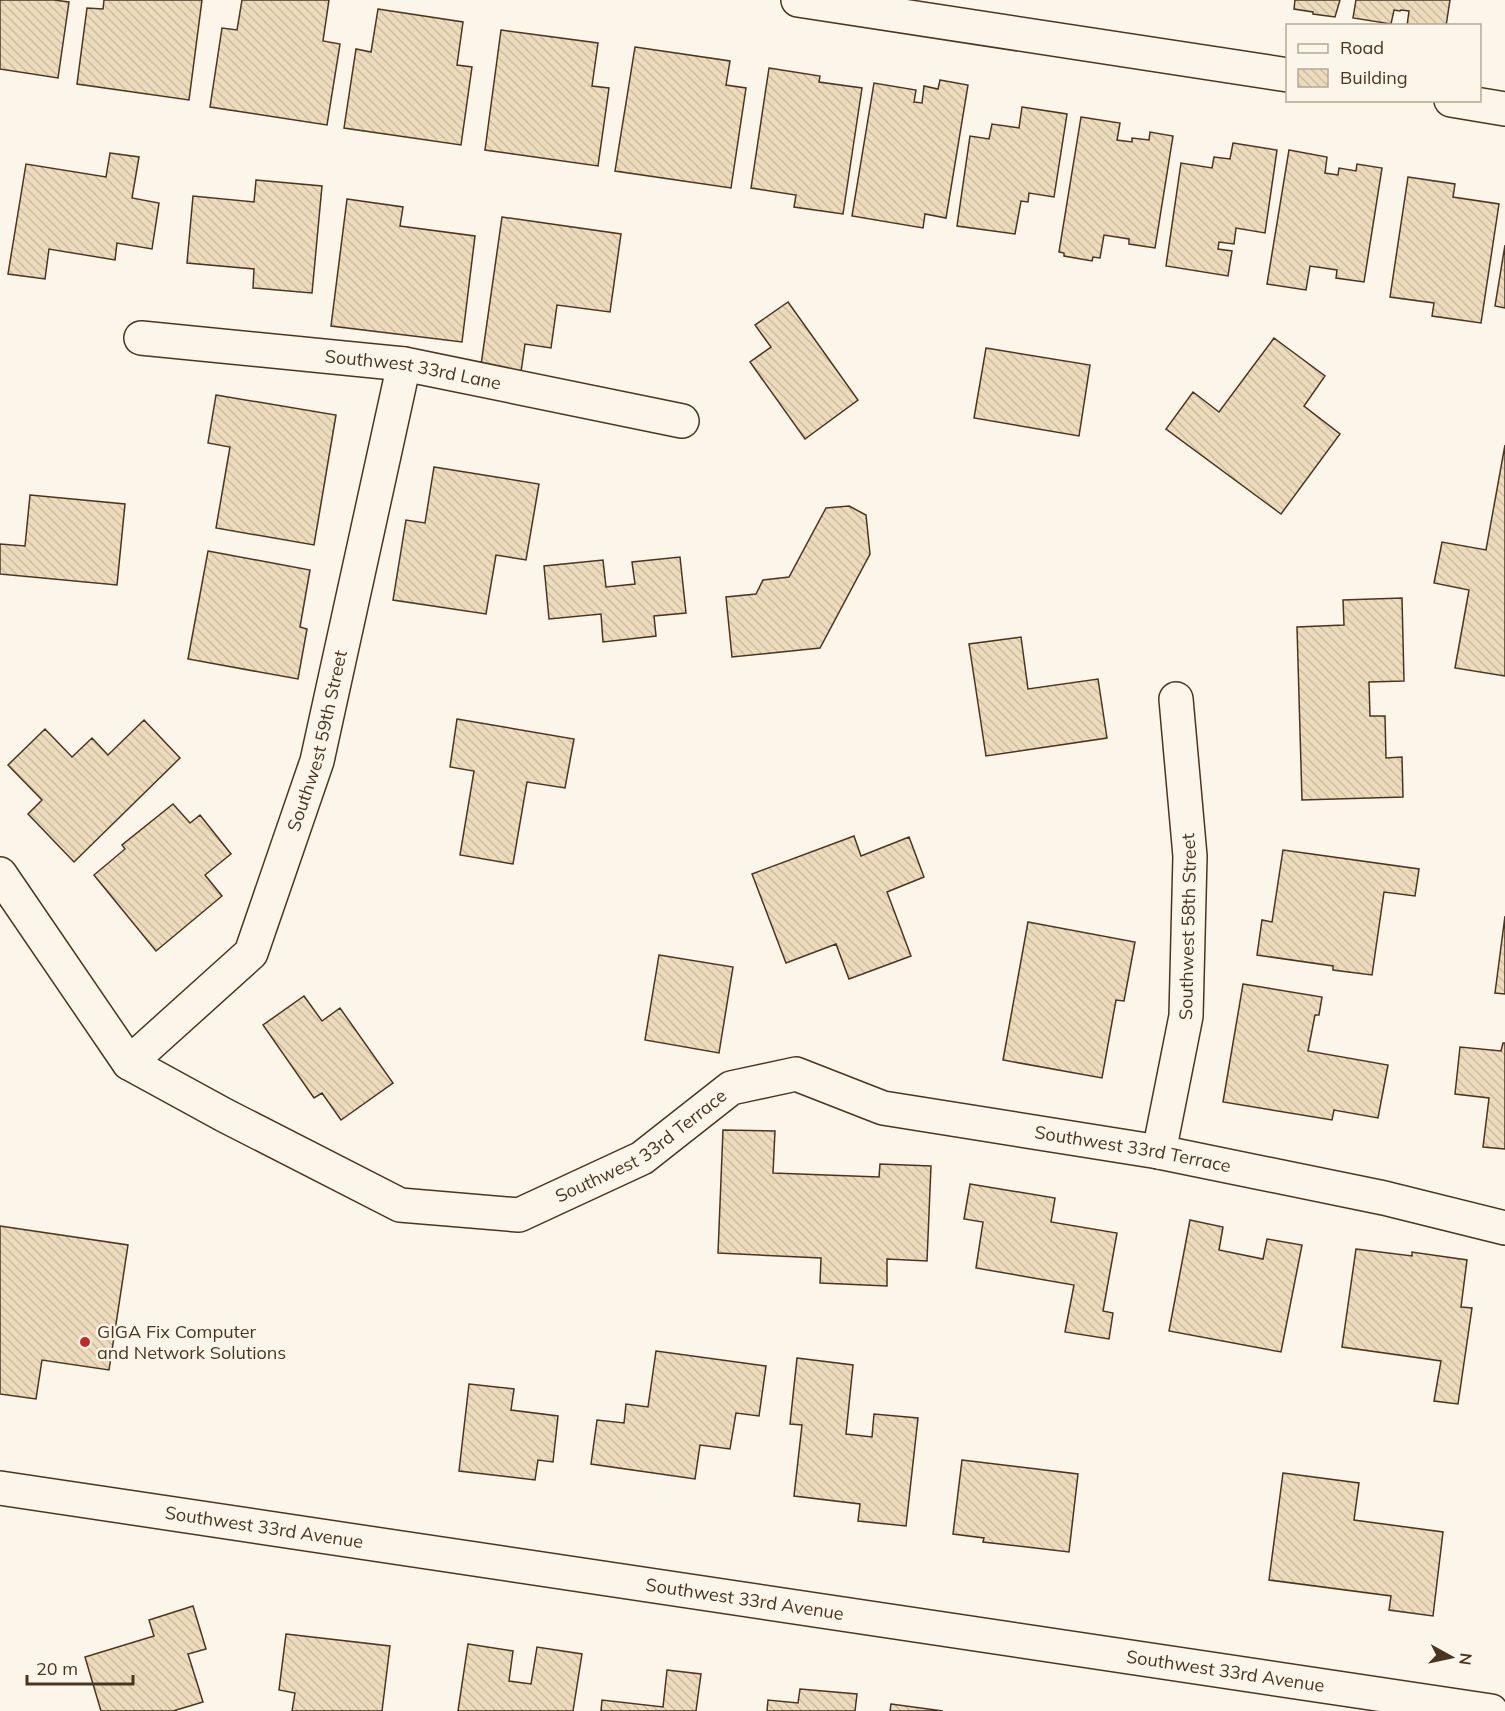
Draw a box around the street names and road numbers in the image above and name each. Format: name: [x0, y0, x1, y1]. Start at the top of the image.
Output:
street label: Southwest 33rd Lane: [324, 344, 503, 395]
street label: Southwest 59th Street: [282, 648, 352, 834]
street label: Southwest 58th Street: [1174, 832, 1201, 1020]
street label: Southwest 33rd Terrace: [551, 1084, 731, 1208]
street label: Southwest 33rd Terrace: [1033, 1120, 1233, 1177]
street label: Southwest 33rd Avenue: [163, 1501, 365, 1553]
street label: Southwest 33rd Avenue: [644, 1573, 845, 1625]
street label: Southwest 33rd Avenue: [1125, 1645, 1326, 1697]

